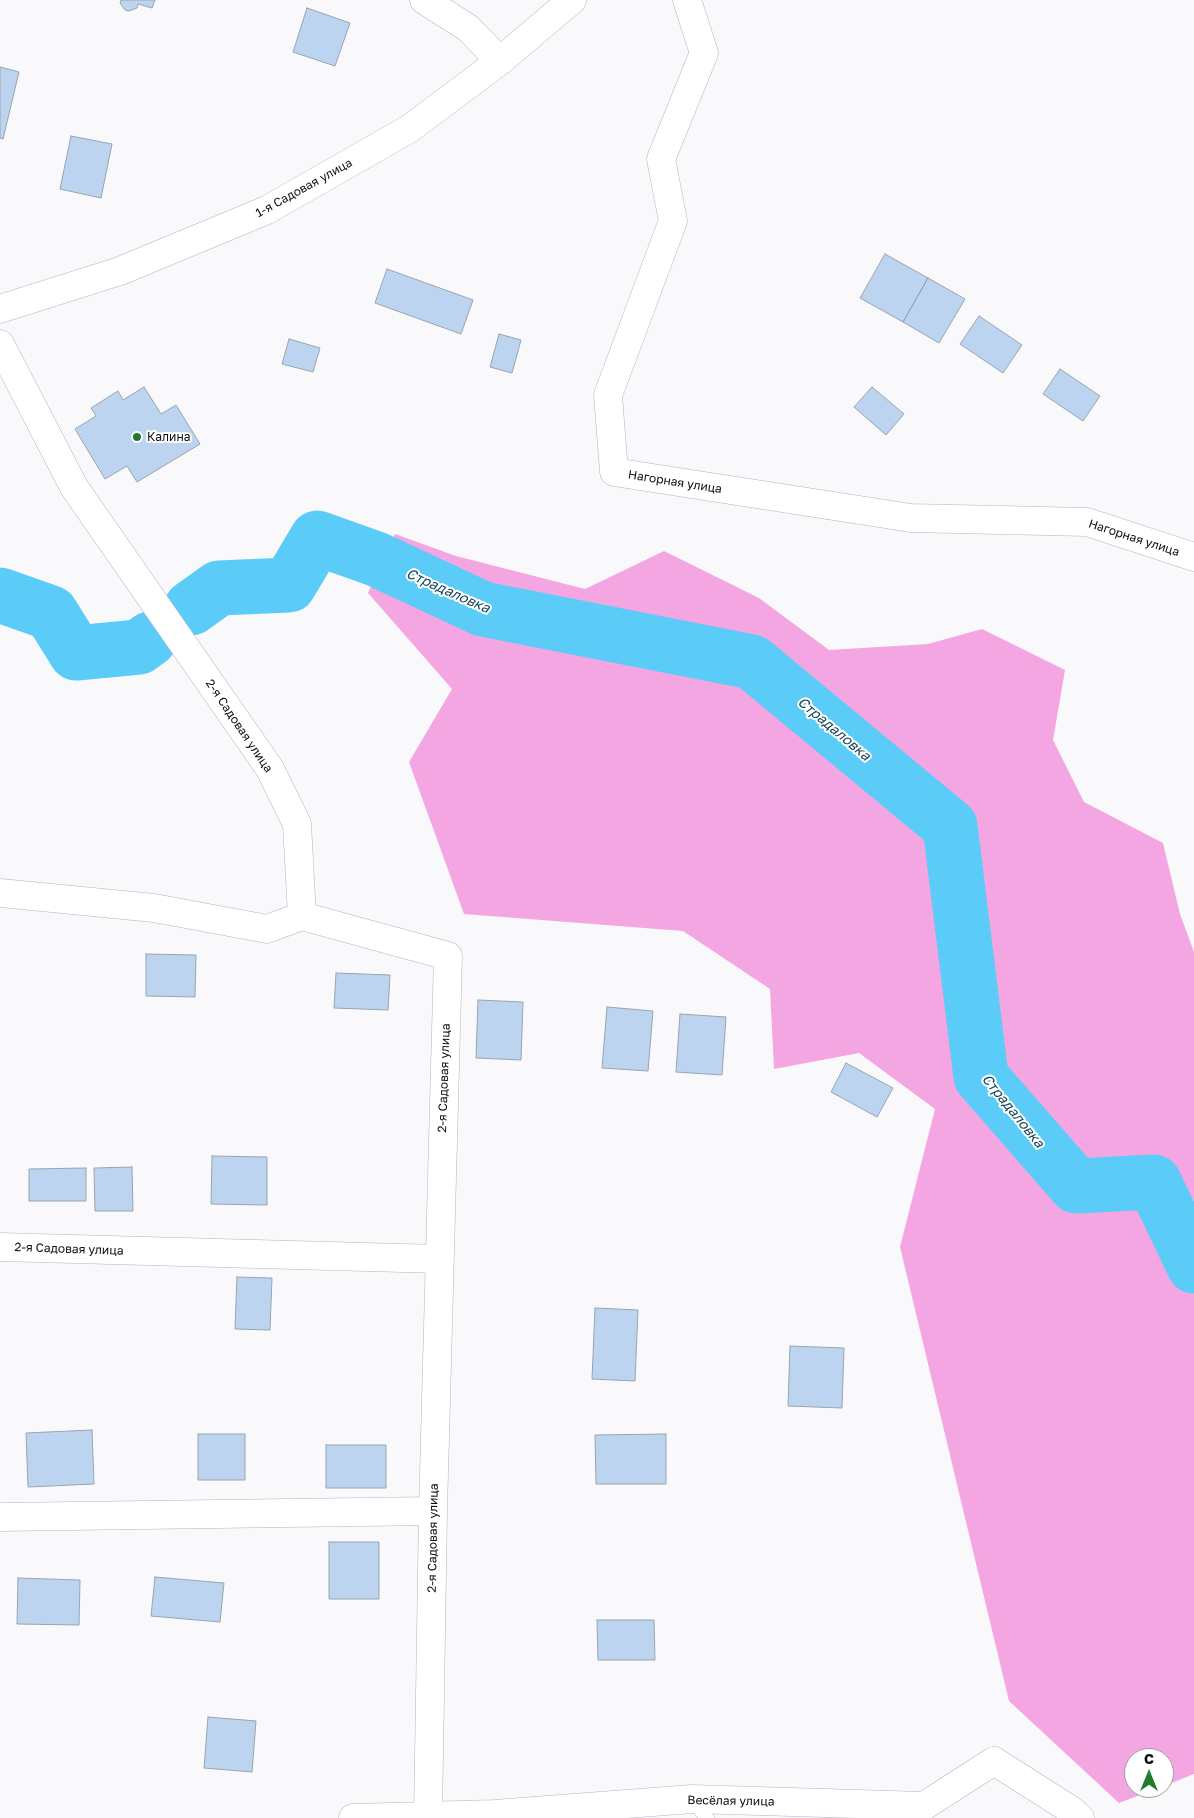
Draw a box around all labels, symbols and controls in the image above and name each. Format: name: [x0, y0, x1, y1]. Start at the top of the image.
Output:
street label: 1-я Садовая улица: [253, 155, 355, 221]
place label: Калина: [147, 430, 190, 444]
marker: Калина: [131, 431, 143, 443]
street label: Нагорная улица: [627, 467, 723, 497]
street label: Нагорная улица: [1087, 516, 1181, 560]
water label: Страдаловка: [404, 565, 492, 617]
street label: 2-я Садовая улица: [202, 677, 276, 775]
water label: Страдаловка: [794, 694, 874, 764]
street label: 2-я Садовая улица: [435, 1023, 453, 1133]
water label: Страдаловка: [978, 1071, 1048, 1151]
street label: 2-я Садовая улица: [14, 1240, 124, 1258]
street label: 2-я Садовая улица: [425, 1483, 441, 1593]
north arrow: [1124, 1748, 1174, 1798]
text: С: [1144, 1750, 1154, 1767]
street label: Весёлая улица: [687, 1793, 775, 1809]

